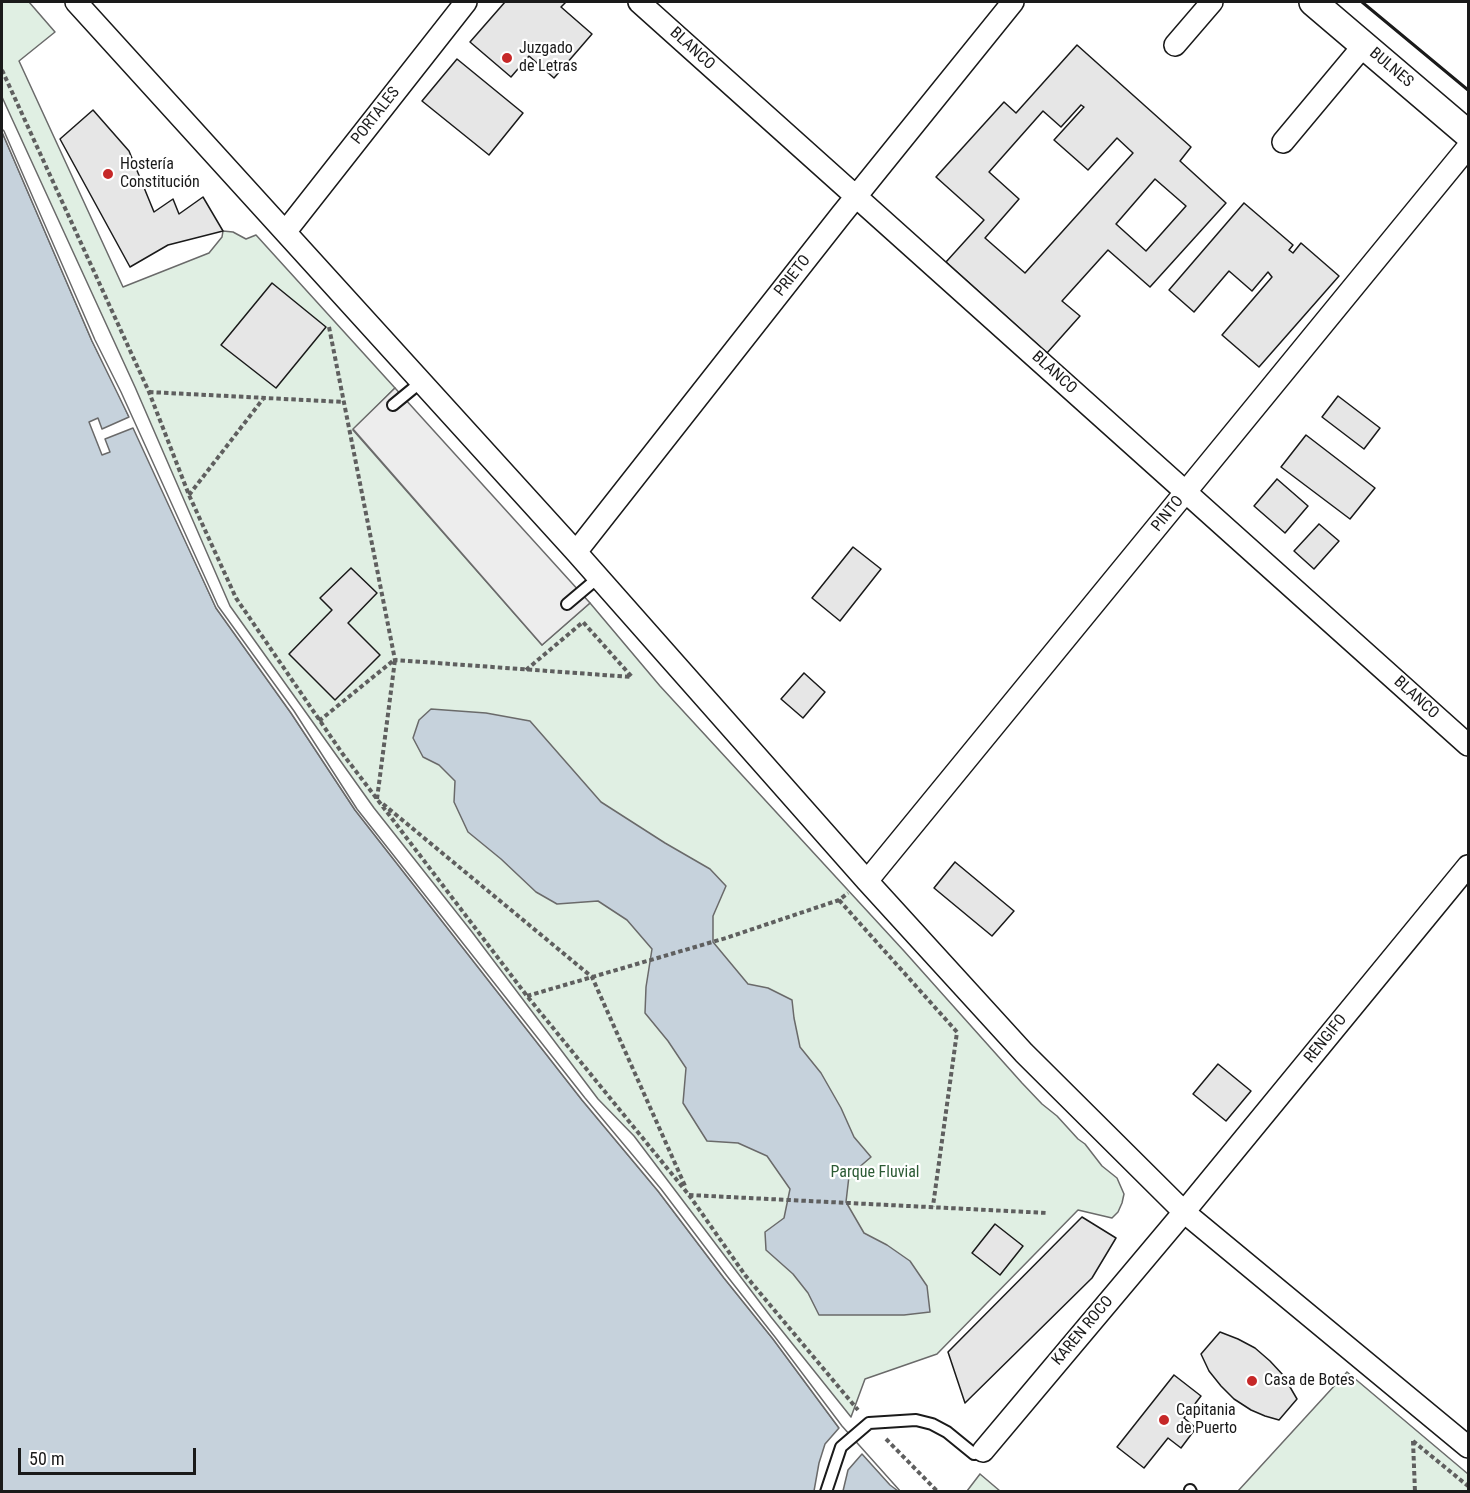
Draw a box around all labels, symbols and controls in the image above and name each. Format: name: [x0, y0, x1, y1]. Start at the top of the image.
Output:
street label: BLANCO: [665, 24, 719, 74]
place label: Juzgado de Letras: [519, 39, 577, 77]
street label: BULNES: [1365, 44, 1417, 92]
marker: Juzgado de Letras: [500, 51, 514, 65]
street label: PORTALES: [348, 84, 404, 148]
place label: Hostería Constitución: [120, 155, 200, 193]
marker: Hostería Constitución: [101, 167, 115, 181]
street label: PRIETO: [771, 251, 815, 301]
street label: BLANCO: [1027, 348, 1081, 398]
street label: PINTO: [1148, 492, 1188, 536]
street label: BLANCO: [1389, 673, 1443, 723]
street label: RENGIFO: [1301, 1011, 1351, 1067]
park label: Parque Fluvial: [830, 1163, 920, 1183]
street label: KAREN ROCO: [1048, 1292, 1118, 1370]
place label: Casa de Botes: [1264, 1371, 1355, 1391]
marker: Casa de Botes: [1245, 1374, 1259, 1388]
place label: Capitania de Puerto: [1176, 1401, 1237, 1439]
marker: Capitania de Puerto: [1157, 1413, 1171, 1427]
scale bar: [21, 1436, 200, 1474]
text: 50 m: [29, 1448, 64, 1469]

